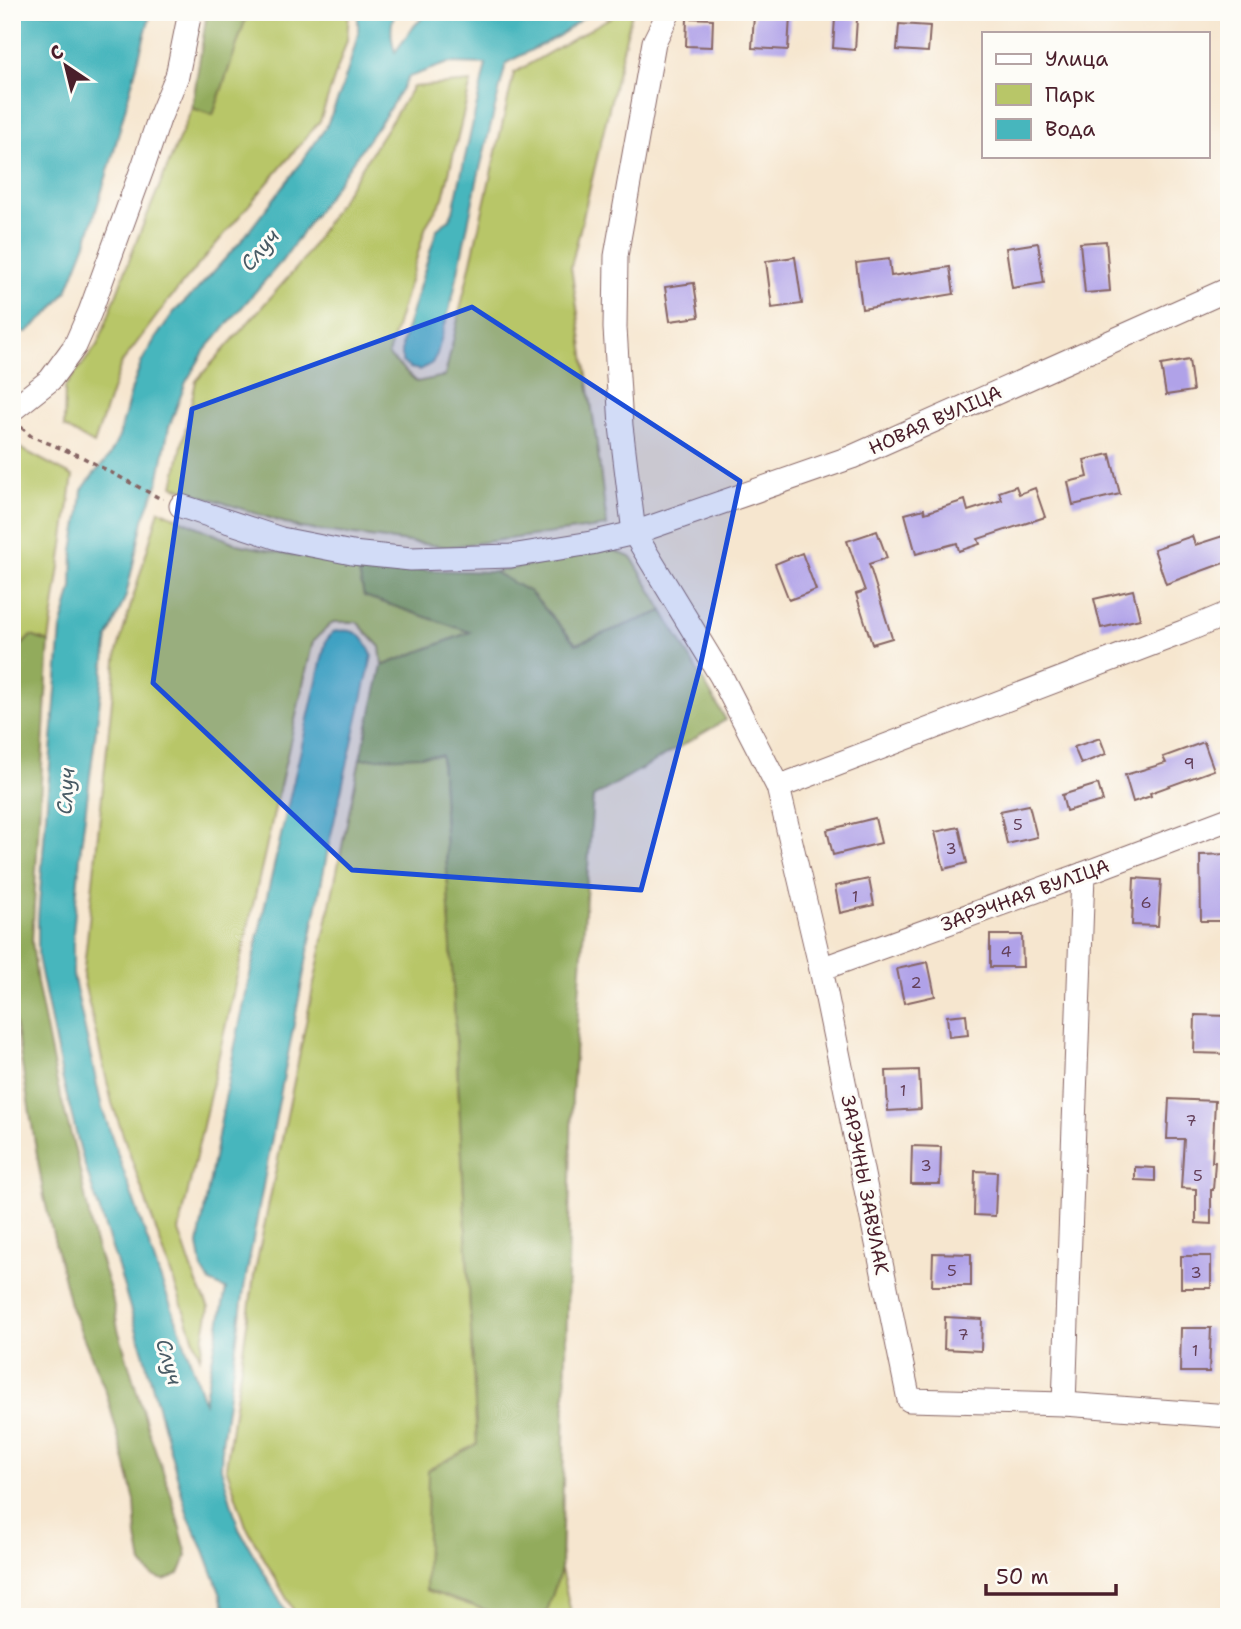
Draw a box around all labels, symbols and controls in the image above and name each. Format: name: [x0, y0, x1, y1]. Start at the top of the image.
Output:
north arrow: [32, 32, 102, 102]
legend: [982, 32, 1210, 158]
text: С: [45, 39, 68, 66]
text: Улица: [1045, 45, 1108, 73]
text: Парк: [1045, 81, 1095, 109]
text: Вода: [1045, 115, 1095, 143]
water label: Случ: [234, 223, 286, 277]
street label: НОВАЯ ВУЛІЦА: [864, 379, 1006, 461]
house number: 9: [1183, 753, 1195, 774]
water label: Случ: [50, 767, 82, 815]
house number: 5: [1013, 814, 1023, 835]
house number: 3: [945, 838, 957, 859]
street label: ЗАРЭЧНАЯ ВУЛІЦА: [937, 853, 1113, 937]
house number: 1: [852, 886, 858, 907]
house number: 6: [1140, 892, 1152, 913]
house number: 4: [1000, 941, 1012, 962]
house number: 2: [910, 972, 922, 993]
house number: 1: [900, 1080, 906, 1101]
street label: ЗАРЭЧНЫ ЗАВУЛАК: [835, 1093, 895, 1277]
house number: 7: [1185, 1110, 1197, 1131]
house number: 3: [920, 1155, 932, 1176]
house number: 5: [1193, 1165, 1203, 1186]
house number: 5: [947, 1260, 957, 1281]
house number: 3: [1190, 1262, 1202, 1283]
house number: 7: [957, 1324, 969, 1345]
water label: Случ: [149, 1335, 189, 1389]
house number: 1: [1192, 1340, 1198, 1361]
scale bar: [986, 1552, 1115, 1596]
text: 50 m: [996, 1563, 1049, 1591]

